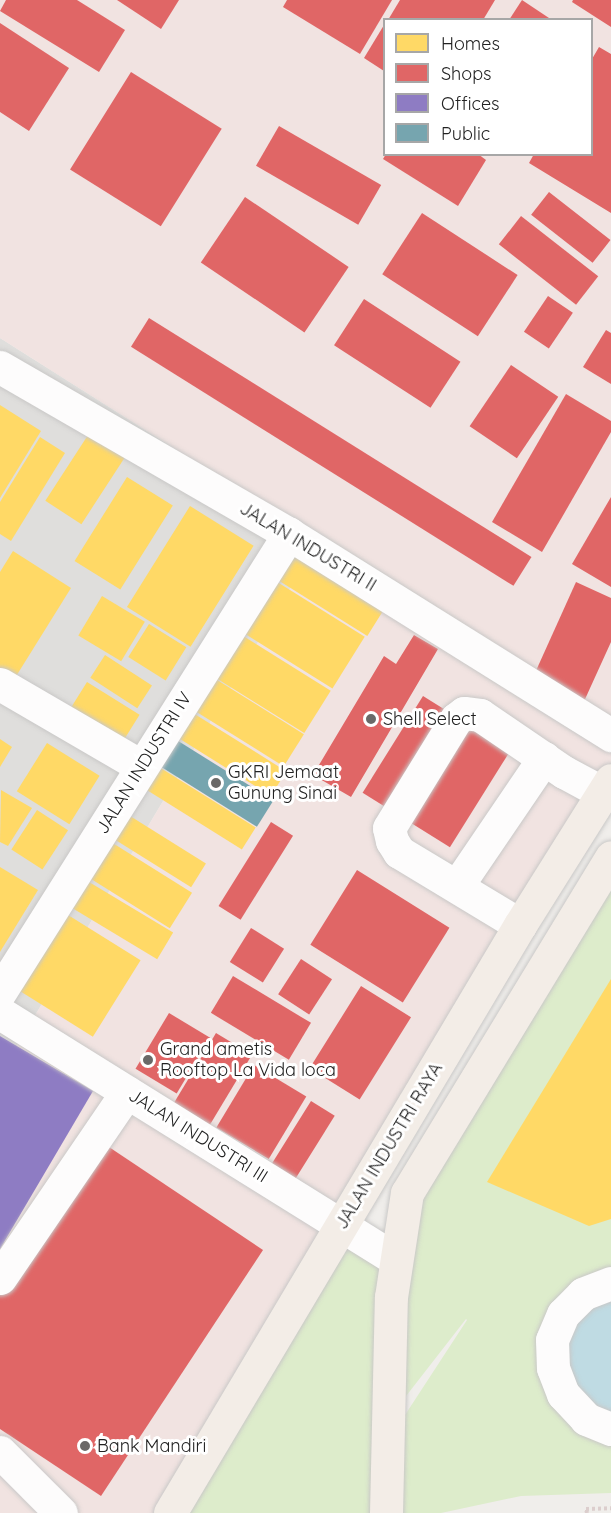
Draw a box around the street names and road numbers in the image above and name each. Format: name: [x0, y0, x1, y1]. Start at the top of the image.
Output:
street label: JALAN INDUSTRI II: [236, 498, 380, 596]
street label: JALAN INDUSTRI IV: [92, 688, 196, 838]
street label: JALAN INDUSTRI RAYA: [331, 1059, 447, 1233]
street label: JALAN INDUSTRI III: [124, 1084, 272, 1188]

